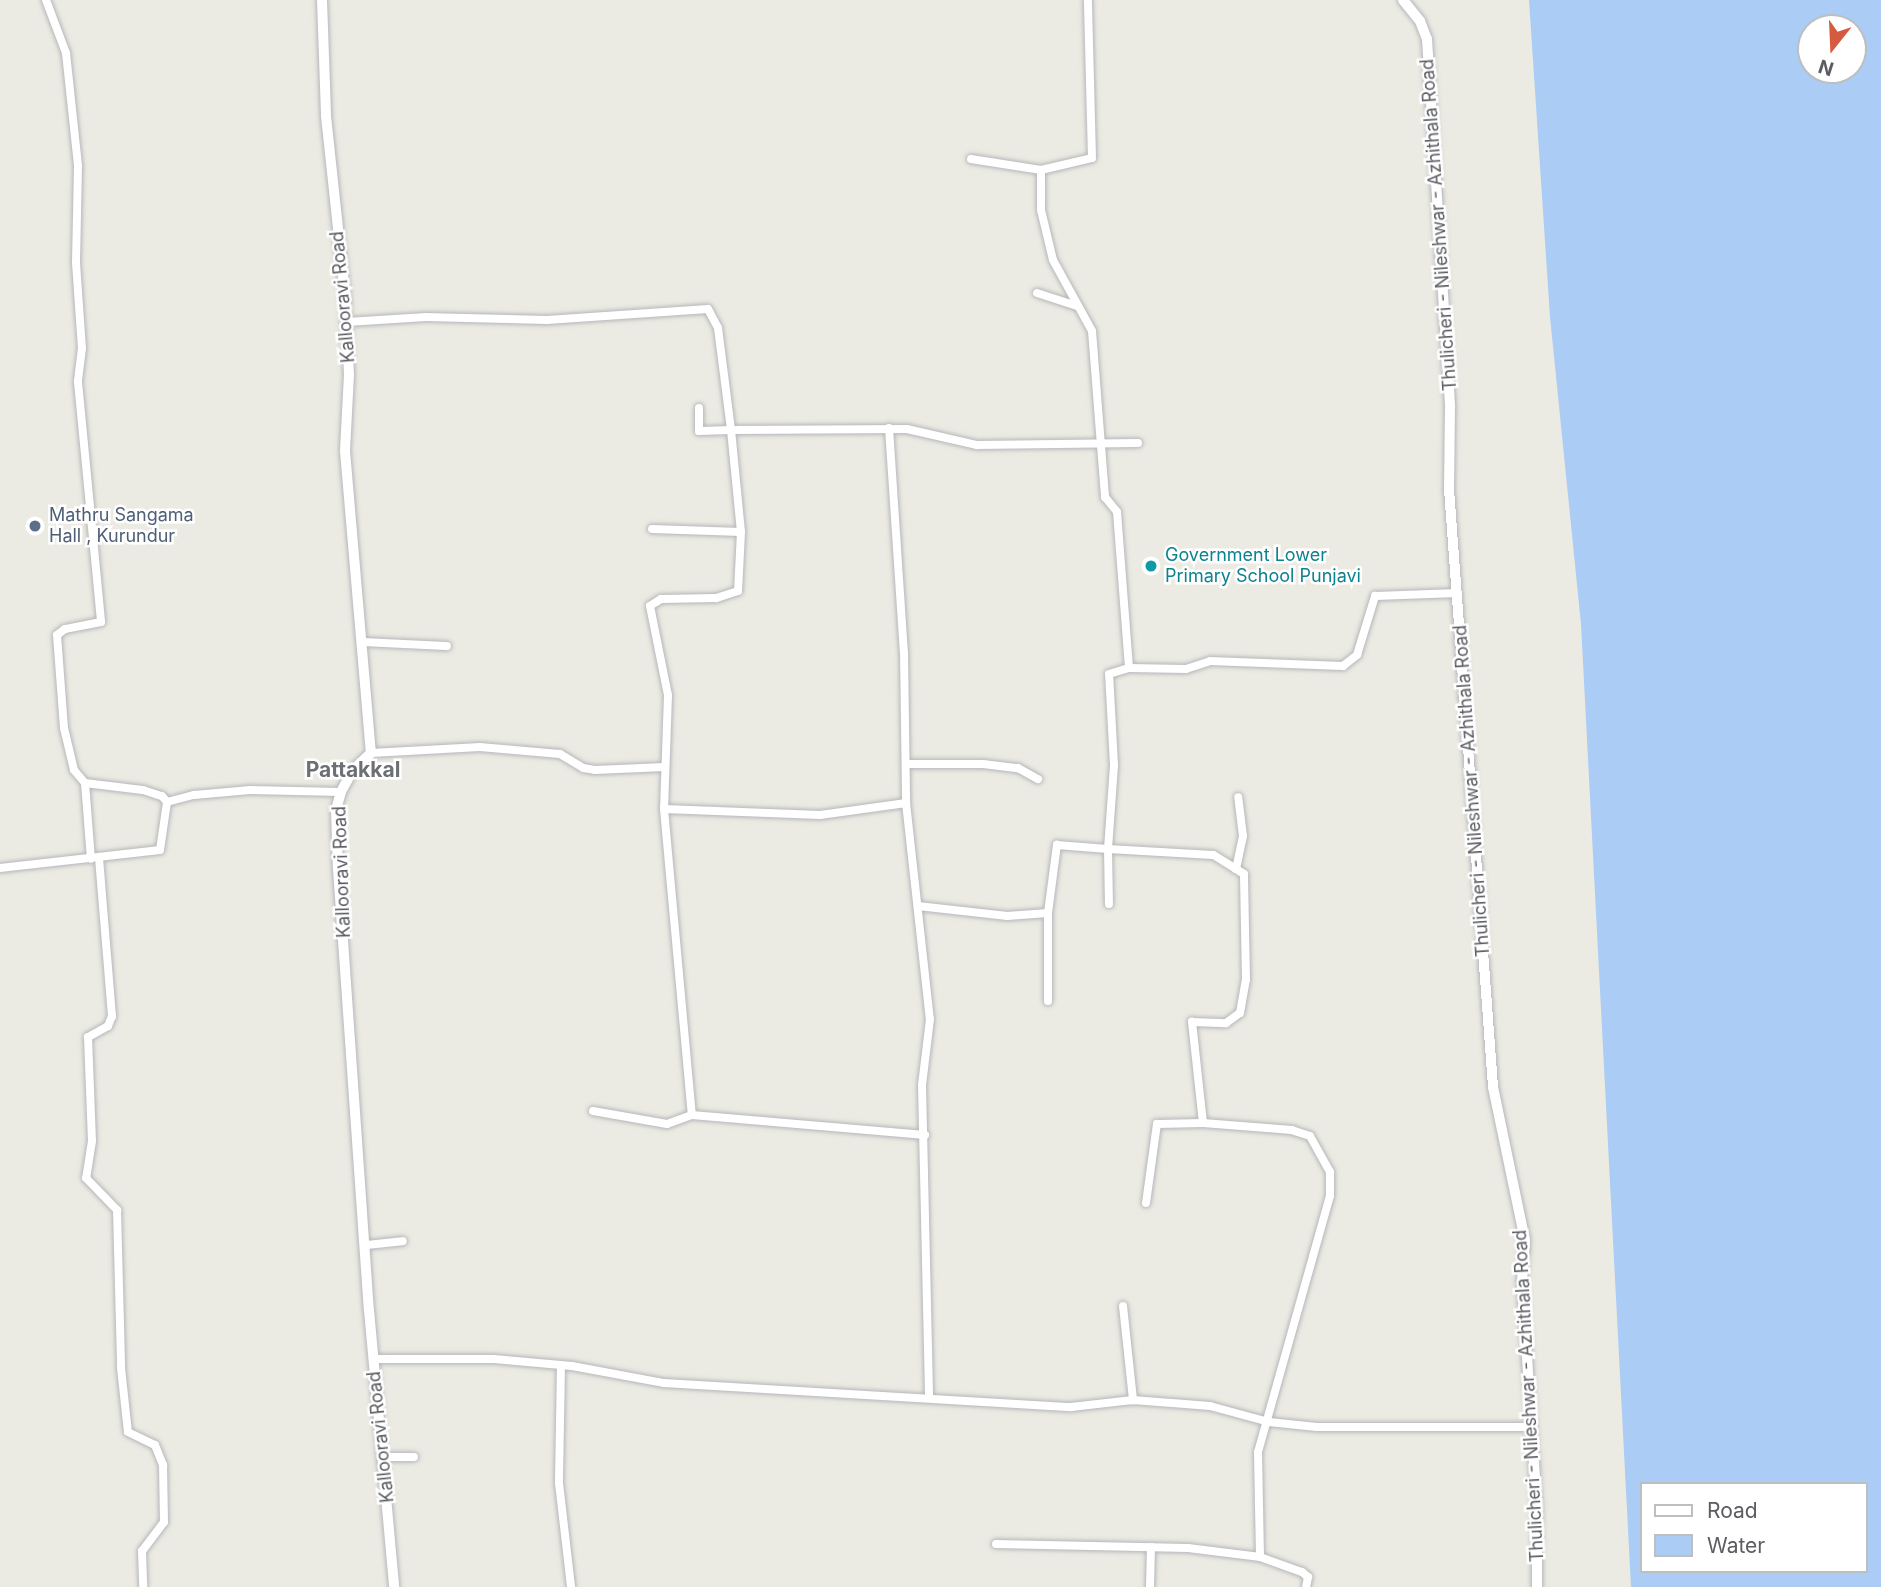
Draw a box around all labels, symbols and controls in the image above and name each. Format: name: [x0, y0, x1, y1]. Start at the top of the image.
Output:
north arrow: [1797, 14, 1867, 84]
text: N: [1816, 54, 1836, 81]
street label: Thulicheri - Nileshwar - Azhithala Road: [1417, 58, 1461, 392]
street label: Kallooravi Road: [326, 230, 360, 364]
place label: Mathru Sangama Hall , Kurundur: [49, 505, 194, 548]
marker: Mathru Sangama Hall , Kurundur: [27, 518, 43, 534]
place label: Government Lower Primary School Punjavi: [1165, 545, 1361, 588]
marker: Government Lower Primary School Punjavi: [1143, 558, 1159, 574]
street label: Thulicheri - Nileshwar - Azhithala Road: [1450, 624, 1494, 958]
district label: Pattakkal: [306, 757, 400, 783]
street label: Kallooravi Road: [329, 806, 355, 938]
street label: Thulicheri - Nileshwar - Azhithala Road: [1510, 1229, 1548, 1563]
street label: Kallooravi Road: [363, 1370, 399, 1504]
legend: [1640, 1482, 1867, 1573]
text: Road: [1707, 1498, 1758, 1523]
text: Water: [1707, 1533, 1765, 1558]

